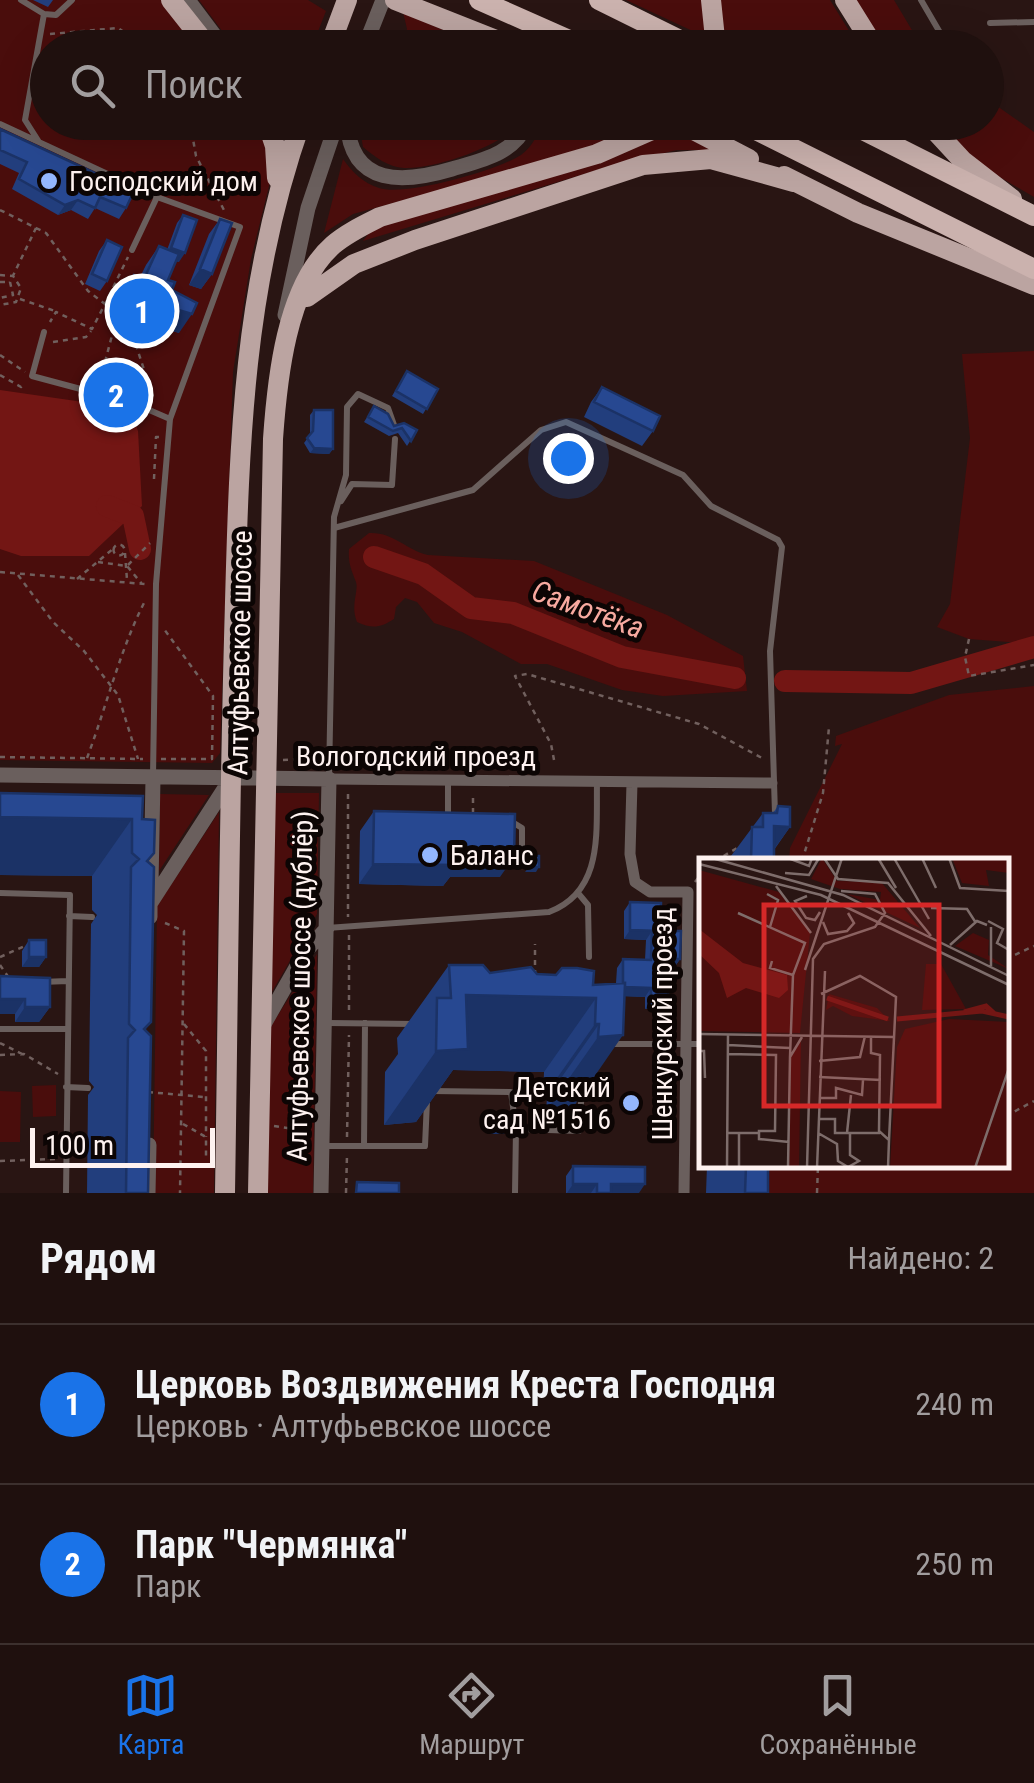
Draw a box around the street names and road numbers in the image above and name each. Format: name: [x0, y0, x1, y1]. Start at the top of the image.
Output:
street label: Алтуфьевское шоссе: [221, 530, 259, 776]
street label: Вологодский проезд: [296, 740, 536, 773]
street label: Алтуфьевское шоссе (дублёр): [280, 810, 320, 1162]
street label: Шенкурский проезд: [646, 907, 679, 1141]

